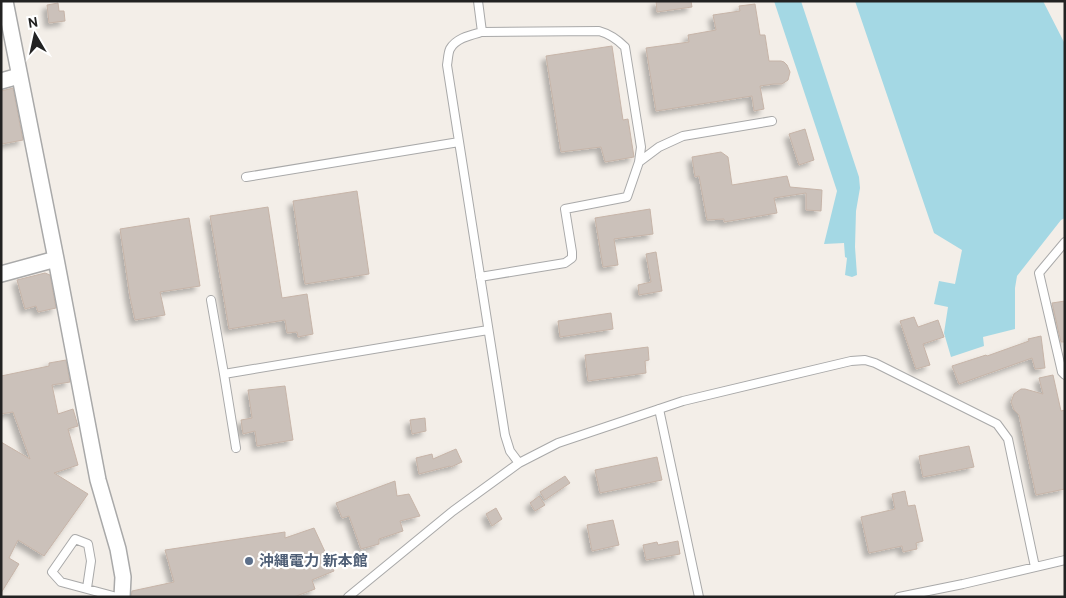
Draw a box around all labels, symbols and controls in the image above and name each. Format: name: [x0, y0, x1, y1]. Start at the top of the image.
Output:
north arrow: [10, 10, 60, 60]
text: N: [27, 14, 40, 33]
place label: 沖縄電力 新本館: [259, 552, 368, 572]
marker: 沖縄電力 新本館: [243, 555, 255, 567]

